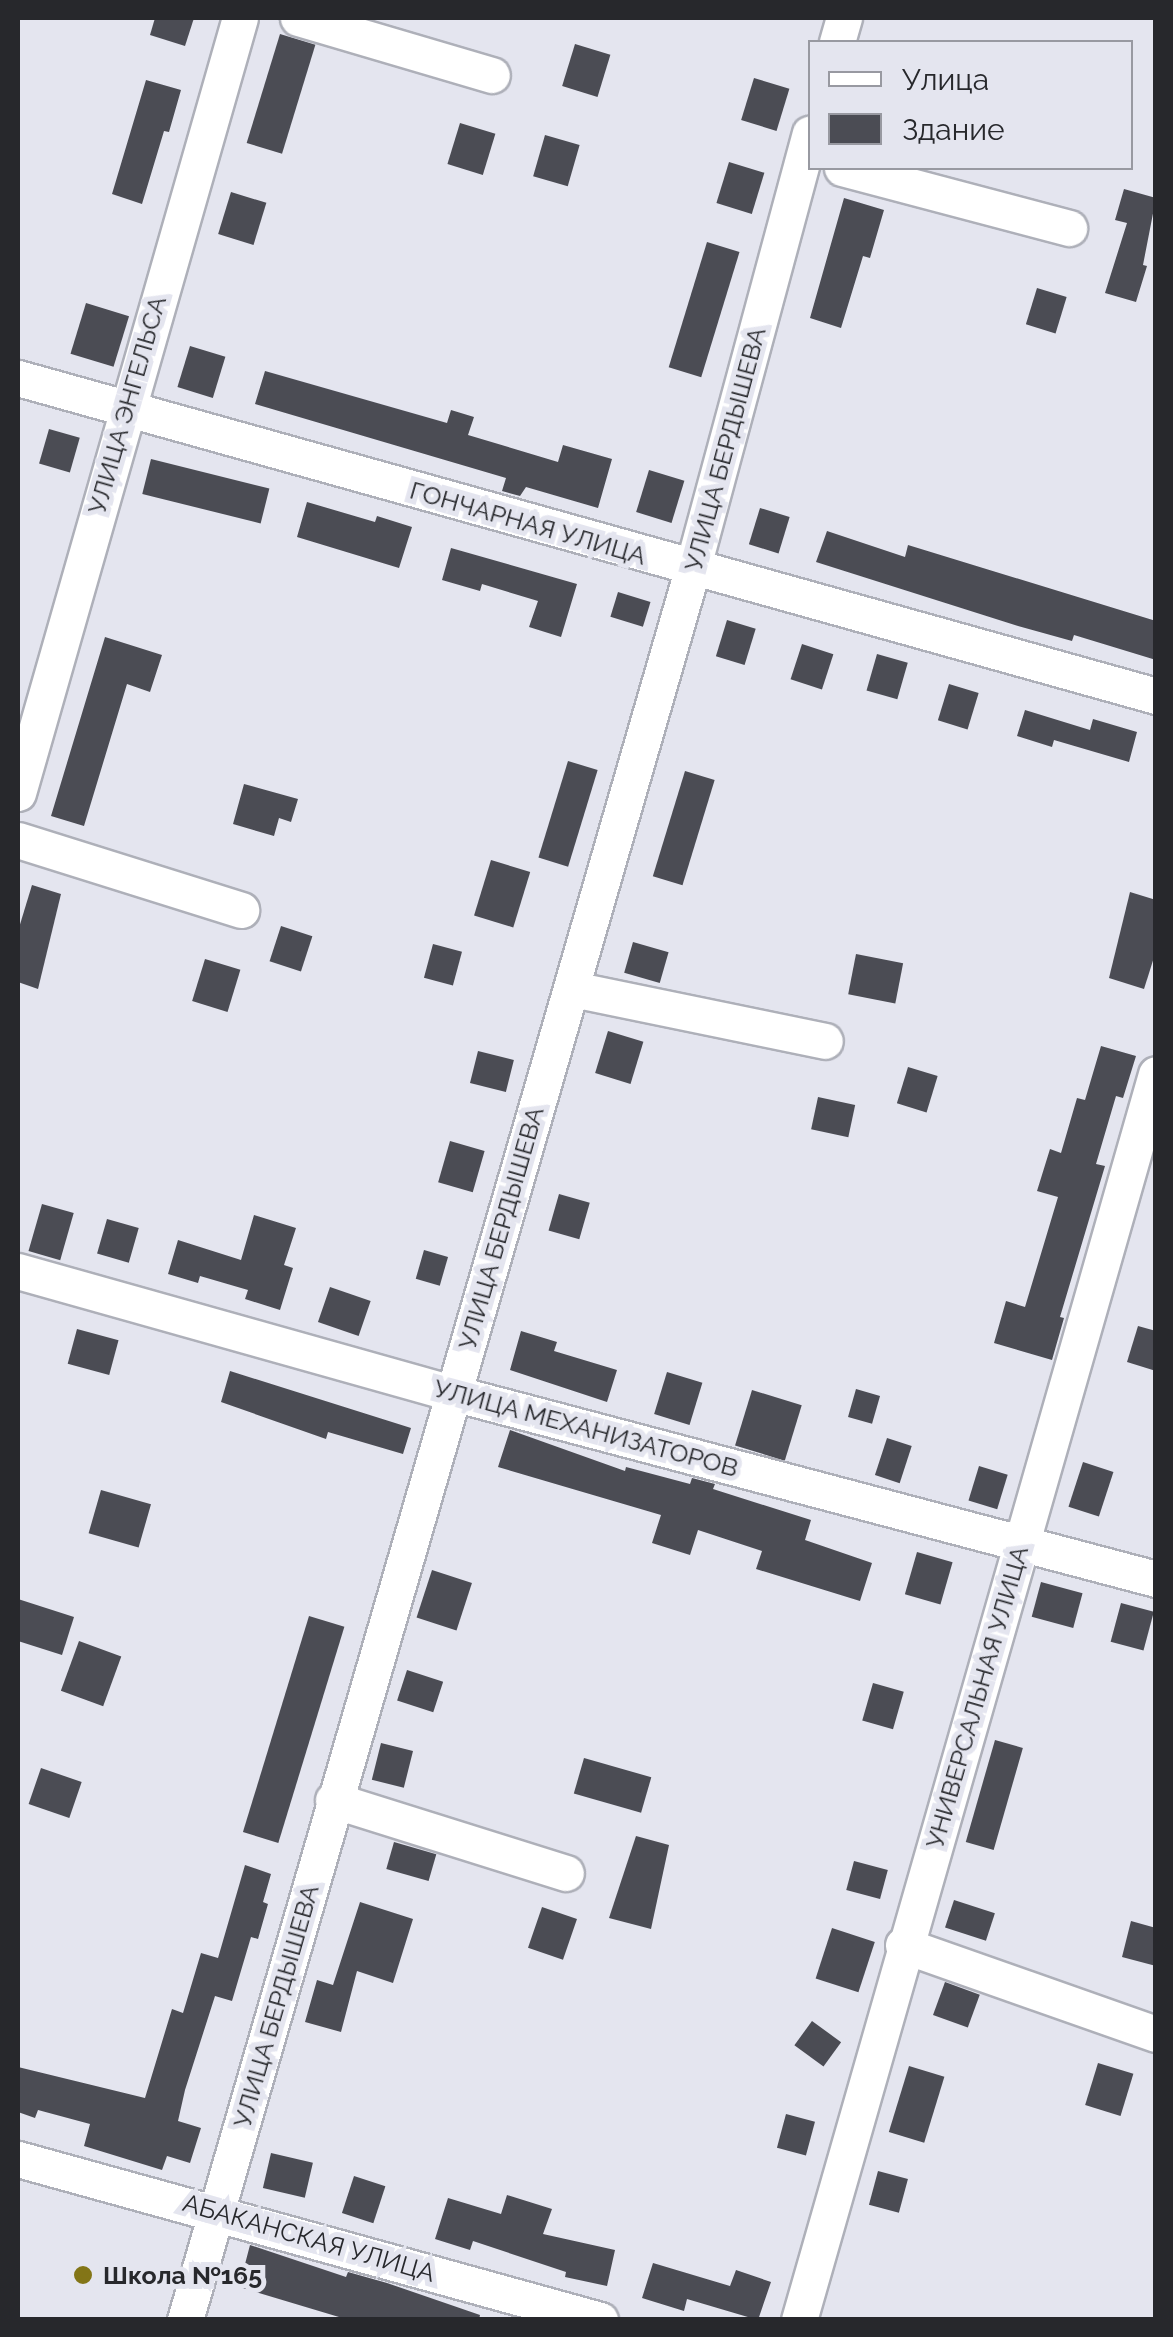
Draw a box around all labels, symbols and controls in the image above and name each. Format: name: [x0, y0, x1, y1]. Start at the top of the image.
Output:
legend: [808, 40, 1133, 170]
text: Улица: [902, 62, 989, 97]
text: Здание: [902, 112, 1005, 147]
street label: УЛИЦА ЭНГЕЛЬСА: [81, 292, 173, 518]
street label: УЛИЦА БЕРДЫШЕВА: [678, 324, 772, 574]
street label: ГОНЧАРНАЯ УЛИЦА: [407, 475, 649, 571]
street label: УЛИЦА БЕРДЫШЕВА: [452, 1103, 550, 1353]
street label: УЛИЦА МЕХАНИЗАТОРОВ: [430, 1373, 742, 1483]
street label: УНИВЕРСАЛЬНАЯ УЛИЦА: [919, 1542, 1035, 1852]
street label: УЛИЦА БЕРДЫШЕВА: [227, 1881, 325, 2131]
street label: АБАКАНСКАЯ УЛИЦА: [179, 2188, 439, 2288]
place label: Школа №165: [103, 2260, 262, 2290]
marker: Школа №165: [72, 2264, 94, 2286]

